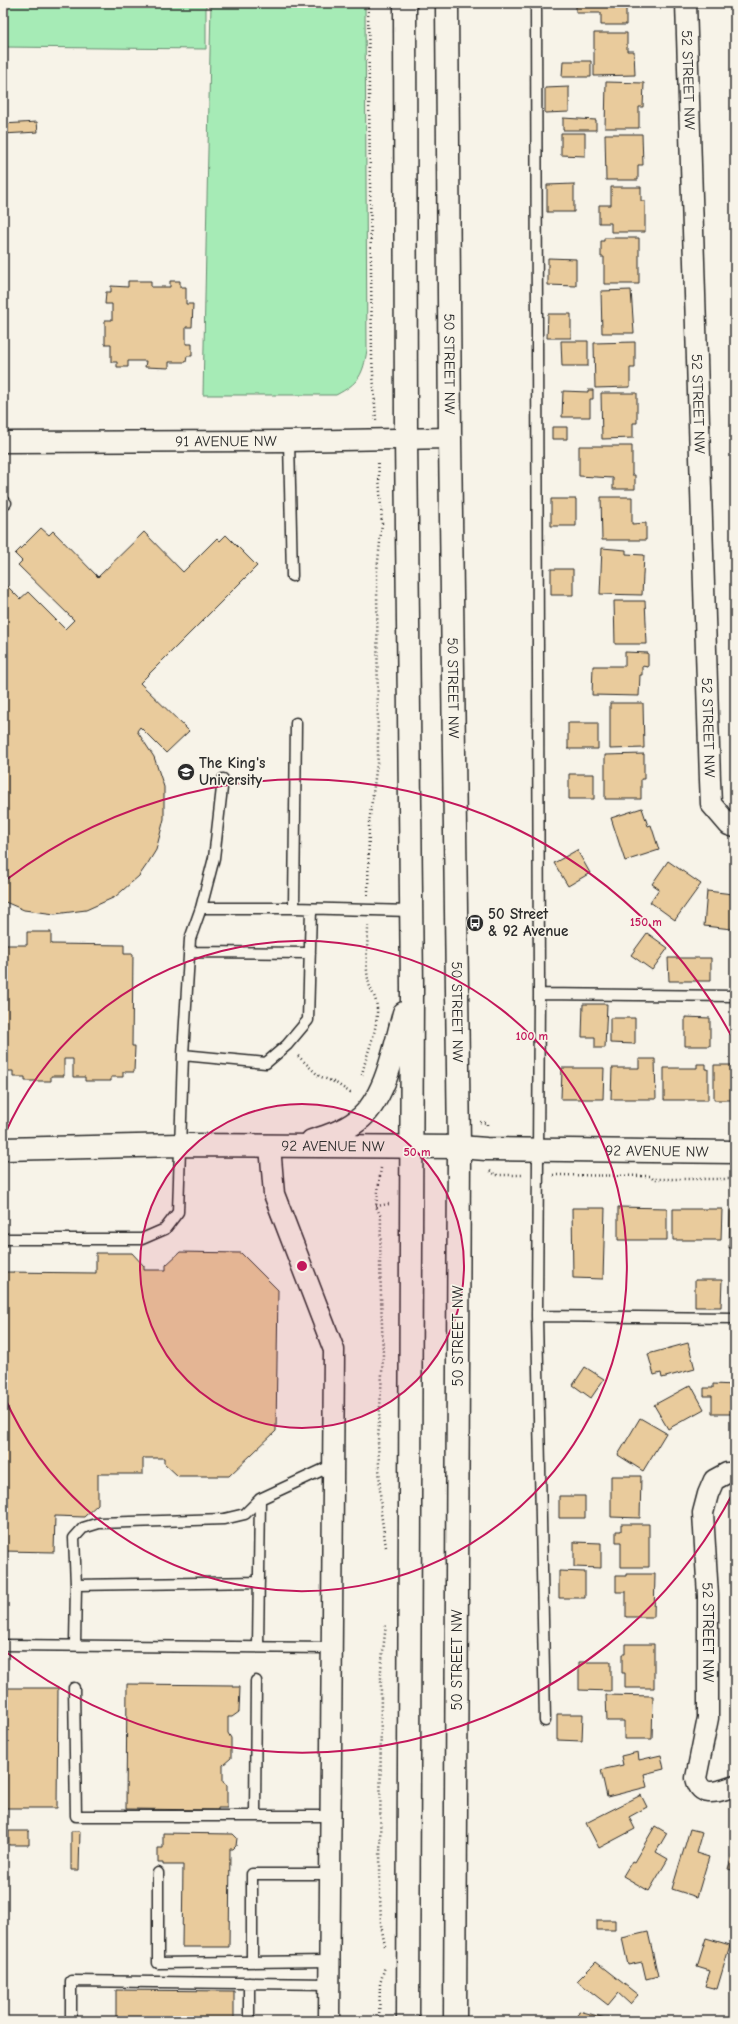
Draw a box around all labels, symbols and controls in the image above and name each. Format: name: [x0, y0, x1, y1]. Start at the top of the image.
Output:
street label: 52 STREET NW: [678, 30, 699, 130]
street label: 50 STREET NW: [440, 313, 459, 415]
street label: 52 STREET NW: [688, 354, 709, 454]
street label: 91 AVENUE NW: [175, 432, 277, 450]
street label: 50 STREET NW: [444, 637, 463, 739]
street label: 52 STREET NW: [698, 677, 719, 778]
place label: The King's University: [199, 754, 265, 789]
school or university icon: The King's University: [176, 762, 196, 782]
place label: 50 Street & 92 Avenue: [488, 905, 568, 940]
bus stop icon: 50 Street & 92 Avenue: [465, 913, 485, 933]
text: 150 m: [630, 915, 662, 929]
street label: 50 STREET NW: [448, 961, 467, 1063]
text: 100 m: [516, 1029, 548, 1043]
street label: 92 AVENUE NW: [281, 1137, 385, 1155]
street label: 92 AVENUE NW: [605, 1141, 709, 1161]
text: 50 m: [403, 1145, 431, 1159]
centre of rings: [295, 1259, 309, 1273]
street label: 50 STREET NW: [449, 1285, 467, 1387]
street label: 52 STREET NW: [698, 1582, 717, 1682]
street label: 50 STREET NW: [448, 1609, 466, 1711]

